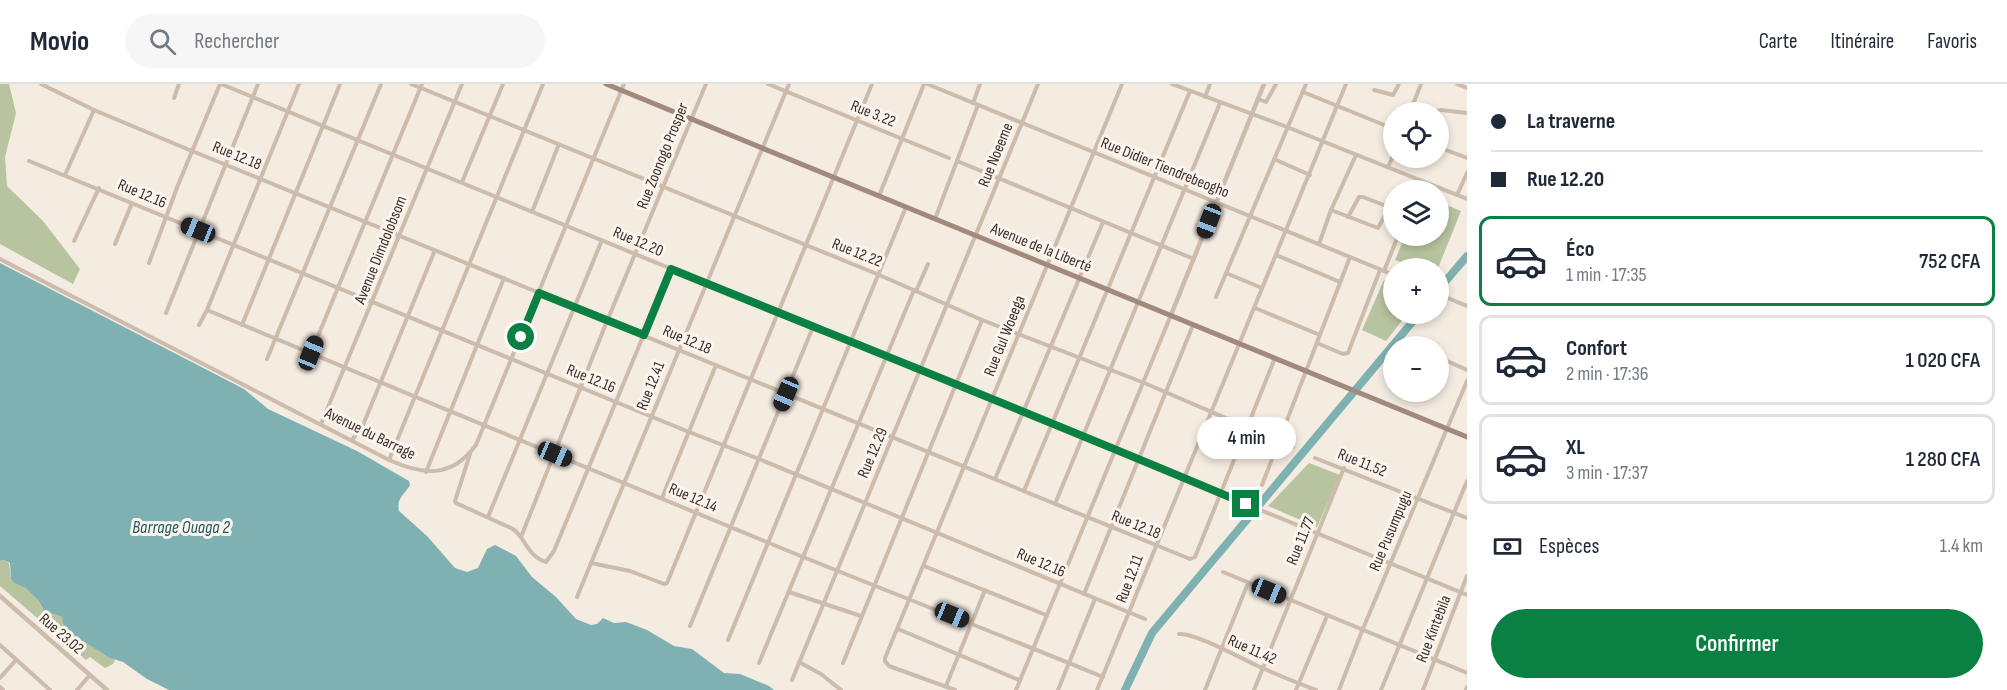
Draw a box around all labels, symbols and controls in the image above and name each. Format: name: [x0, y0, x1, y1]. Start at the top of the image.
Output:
search box: [125, 14, 545, 68]
text: Movio: [30, 25, 89, 58]
icon: search: [146, 25, 179, 58]
text: Rechercher: [194, 28, 279, 55]
text: Carte: [1759, 29, 1798, 54]
text: Itinéraire: [1831, 29, 1894, 54]
text: Favoris: [1927, 29, 1977, 54]
street label: Rue 3.22: [848, 96, 898, 132]
street label: Rue Zoonogo Prosper: [633, 100, 693, 212]
map controls: [1383, 102, 1449, 402]
button: locate: [1383, 102, 1449, 168]
text: La traverne: [1527, 108, 1615, 135]
street label: Rue Noeeme: [975, 120, 1017, 190]
street label: Rue Didier Tiendrebeogho: [1098, 134, 1232, 202]
street label: Rue 12.18: [210, 138, 264, 174]
text: Rue 12.20: [1527, 166, 1604, 193]
street label: Rue 12.16: [115, 175, 169, 213]
button: layers: [1383, 180, 1449, 246]
street label: Avenue Dimdolobsom: [350, 193, 411, 308]
car: [1194, 201, 1224, 241]
car: [178, 215, 218, 245]
street label: Avenue de la Liberté: [987, 219, 1094, 277]
street label: Rue 12.20: [610, 223, 666, 261]
street label: Rue 12.22: [829, 234, 885, 272]
icon: car: [1494, 234, 1548, 288]
text: Éco: [1566, 236, 1594, 263]
text: 752 CFA: [1919, 248, 1980, 275]
button: +: [1383, 258, 1449, 324]
text: 1 min · 17:35: [1566, 263, 1647, 287]
street label: Rue Gul Woeega: [980, 293, 1030, 379]
street label: Rue 12.18: [660, 321, 714, 359]
route start: [507, 323, 534, 350]
car: [296, 333, 326, 373]
icon: car: [1494, 333, 1548, 387]
text: Confort: [1566, 335, 1627, 362]
button: −: [1383, 336, 1449, 402]
text: 1 020 CFA: [1906, 347, 1980, 374]
street label: Rue 12.41: [633, 359, 669, 413]
street label: Rue 12.16: [564, 361, 618, 397]
text: 2 min · 17:36: [1566, 362, 1649, 386]
car: [771, 374, 801, 414]
street label: Avenue du Barrage: [321, 403, 419, 464]
callout: 4 min: [1196, 417, 1296, 459]
street label: Rue 12.29: [854, 425, 892, 481]
text: 4 min: [1228, 426, 1265, 450]
icon: car: [1494, 432, 1548, 486]
text: XL: [1566, 434, 1585, 461]
car: [535, 439, 575, 469]
street label: Rue 11.52: [1335, 445, 1389, 481]
text: 1 280 CFA: [1906, 446, 1980, 473]
text: 3 min · 17:37: [1566, 461, 1648, 485]
street label: Rue 12.14: [666, 479, 720, 517]
street label: Rue Pusumpugu: [1366, 488, 1416, 574]
route end: [1232, 490, 1259, 517]
street label: Rue 12.18: [1109, 507, 1163, 543]
street label: Rue 11.77: [1283, 514, 1319, 568]
water label: Barrage Ouaga 2: [132, 517, 230, 538]
icon: cash: [1491, 530, 1524, 563]
text: Espèces: [1539, 533, 1599, 560]
text: 1.4 km: [1940, 534, 1983, 558]
street label: Rue 12.16: [1014, 544, 1068, 582]
street label: Rue 12.11: [1112, 552, 1148, 606]
car: [1249, 576, 1289, 606]
street label: Rue Kintebila: [1413, 593, 1455, 665]
car: [932, 600, 972, 630]
button: Confirmer: [1491, 609, 1983, 678]
street label: Rue 23.02: [35, 610, 87, 658]
street label: Rue 11.42: [1225, 631, 1279, 669]

